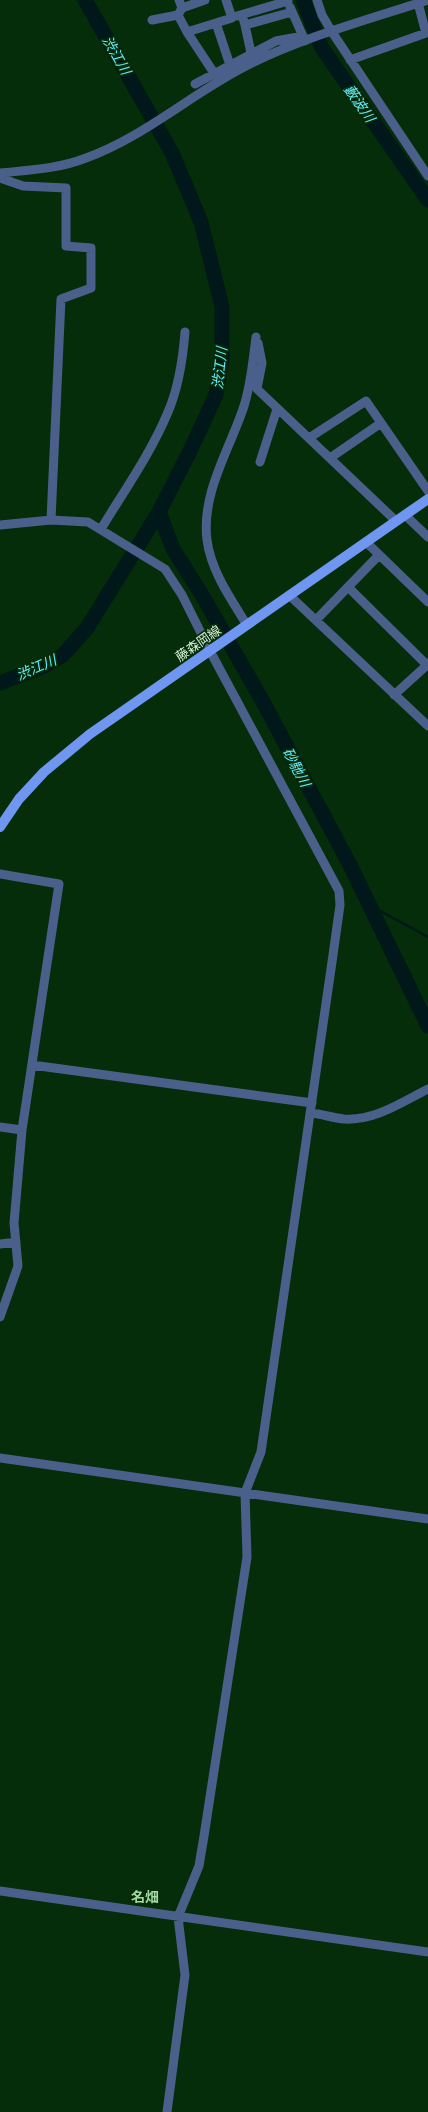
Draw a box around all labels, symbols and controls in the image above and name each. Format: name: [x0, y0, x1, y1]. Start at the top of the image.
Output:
water label: 渋江川: [99, 33, 136, 79]
water label: 藪波川: [341, 81, 380, 127]
water label: 渋江川: [208, 344, 230, 390]
street label: 藤森岡線: [172, 622, 224, 664]
water label: 渋江川: [13, 650, 60, 683]
water label: 砂馳川: [280, 744, 315, 791]
district label: 名畑: [131, 1888, 159, 1905]

